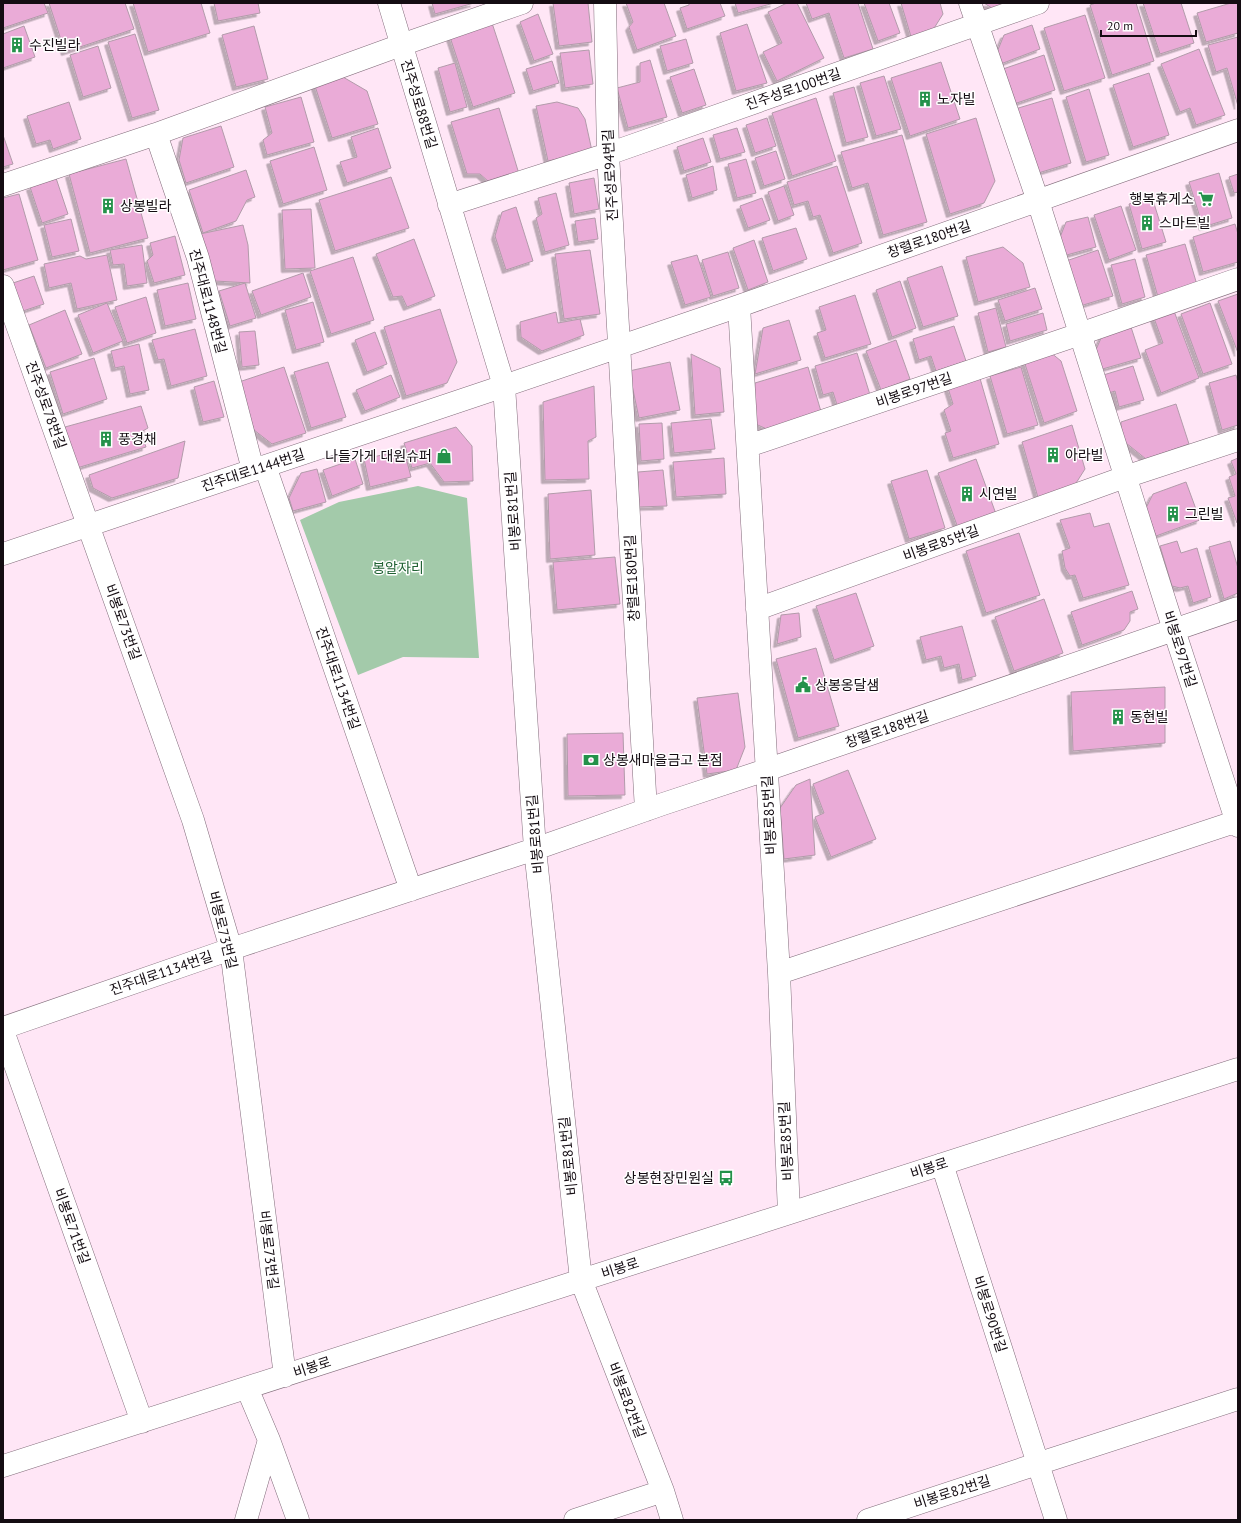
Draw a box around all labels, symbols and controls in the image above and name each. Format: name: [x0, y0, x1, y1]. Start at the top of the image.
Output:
scale bar: [1101, 12, 1196, 38]
text: 20 m: [1107, 18, 1133, 33]
building icon: 수진빌라: [8, 36, 26, 54]
place label: 수진빌라: [29, 36, 81, 54]
street label: 진주성로88번길: [397, 57, 441, 151]
street label: 진주성로100번길: [743, 64, 843, 114]
building icon: 노자빌: [916, 90, 934, 108]
place label: 노자빌: [937, 90, 976, 108]
street label: 진주성로94번길: [599, 128, 621, 222]
place label: 행복휴게소: [1130, 190, 1194, 208]
supermarket icon: 행복휴게소: [1197, 190, 1215, 208]
building icon: 상봉빌라: [99, 197, 117, 215]
place label: 상봉빌라: [120, 197, 172, 215]
building icon: 스마트빌: [1138, 214, 1156, 232]
place label: 스마트빌: [1159, 214, 1211, 232]
street label: 창렬로180번길: [885, 216, 973, 262]
street label: 진주대로1148번길: [185, 247, 231, 355]
street label: 진주성로78번길: [22, 358, 70, 452]
street label: 비봉로97번길: [873, 369, 955, 411]
building icon: 풍경채: [97, 430, 115, 448]
place label: 풍경채: [118, 430, 157, 448]
street label: 진주대로1144번길: [199, 445, 307, 495]
building icon: 아라빌: [1044, 446, 1062, 464]
place label: 아라빌: [1065, 446, 1104, 464]
place label: 나들가게 대원슈퍼: [325, 447, 432, 465]
shop icon: 나들가게 대원슈퍼: [435, 447, 453, 465]
street label: 비봉로81번길: [501, 471, 525, 551]
building icon: 시연빌: [958, 485, 976, 503]
place label: 시연빌: [979, 485, 1018, 503]
building icon: 그린빌: [1164, 505, 1182, 523]
place label: 그린빌: [1185, 505, 1224, 523]
street label: 비봉로85번길: [900, 521, 982, 565]
street label: 창렬로180번길: [621, 534, 643, 622]
park label: 봉알자리: [372, 559, 424, 577]
street label: 비봉로73번길: [101, 581, 145, 663]
street label: 비봉로97번길: [1159, 608, 1201, 690]
street label: 진주대로1134번길: [312, 624, 364, 732]
public building icon: 상봉옹달샘: [794, 676, 812, 694]
place label: 상봉옹달샘: [815, 676, 879, 694]
street label: 창렬로188번길: [843, 706, 931, 752]
building icon: 동현빌: [1109, 708, 1127, 726]
place label: 동현빌: [1130, 708, 1169, 726]
bank icon: 상봉새마을금고 본점: [582, 751, 600, 769]
place label: 상봉새마을금고 본점: [603, 751, 723, 769]
street label: 비봉로85번길: [758, 775, 780, 855]
street label: 비봉로81번길: [523, 794, 547, 874]
street label: 비봉로73번길: [205, 889, 241, 971]
street label: 진주대로1134번길: [107, 947, 215, 999]
street label: 비봉로85번길: [775, 1101, 797, 1181]
street label: 비봉로81번길: [555, 1115, 581, 1197]
street label: 비봉로: [908, 1153, 950, 1183]
place label: 상봉현장민원실: [624, 1169, 714, 1187]
bus stop icon: 상봉현장민원실: [717, 1169, 735, 1187]
street label: 비봉로71번길: [50, 1185, 94, 1267]
street label: 비봉로73번길: [255, 1209, 283, 1291]
street label: 비봉로: [599, 1253, 641, 1283]
street label: 비봉로90번길: [969, 1273, 1011, 1355]
street label: 비봉로: [291, 1352, 333, 1382]
street label: 비봉로82번길: [604, 1360, 650, 1440]
street label: 비봉로82번길: [911, 1471, 993, 1513]

